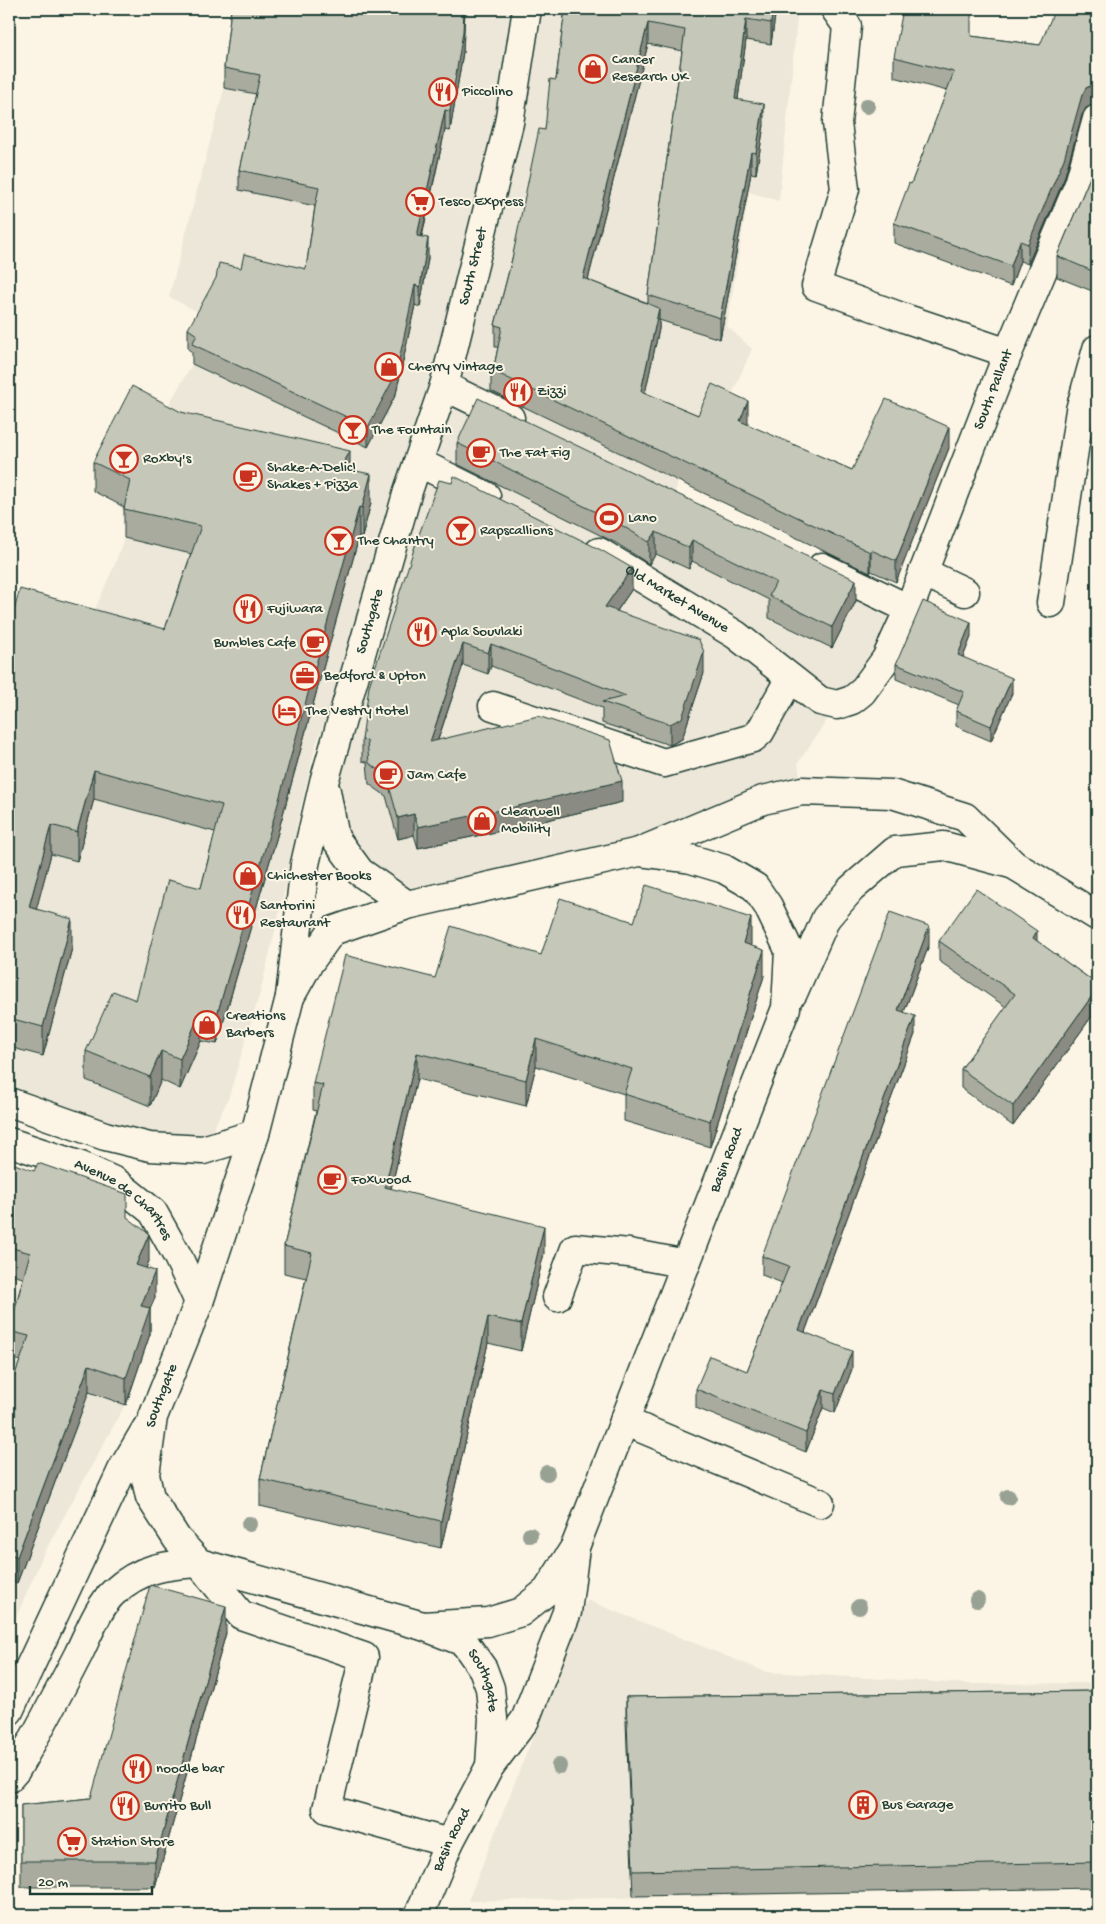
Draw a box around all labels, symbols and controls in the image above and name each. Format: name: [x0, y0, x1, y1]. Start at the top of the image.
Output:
place label: Cancer Research UK: [612, 51, 690, 86]
shop icon: Cancer Research UK: [578, 54, 608, 84]
restaurant icon: Piccolino: [428, 77, 458, 107]
place label: Piccolino: [461, 83, 513, 101]
supermarket icon: Tesco Express: [405, 187, 435, 217]
place label: Tesco Express: [438, 193, 524, 211]
street label: South Street: [455, 224, 492, 307]
street label: South Pallant: [970, 345, 1018, 432]
shop icon: Cherry Vintage: [374, 352, 404, 382]
place label: Cherry Vintage: [408, 358, 503, 376]
restaurant icon: Zizzi: [503, 377, 533, 407]
place label: Zizzi: [537, 383, 566, 401]
bar icon: The Fountain: [338, 415, 368, 445]
place label: The Fountain: [371, 421, 452, 439]
cafe icon: The Fat Fig: [466, 438, 496, 468]
bar icon: Roxby's: [109, 444, 139, 474]
place label: The Fat Fig: [499, 444, 570, 462]
place label: Roxby's: [143, 450, 192, 468]
place label: Shake-A-Delic! Shakes + Pizza: [267, 459, 358, 494]
cafe icon: Shake-A-Delic! Shakes + Pizza: [233, 462, 263, 492]
sports icon: Lano: [594, 503, 624, 533]
place label: Lano: [628, 509, 657, 527]
bar icon: Rapscallions: [446, 516, 476, 546]
place label: Rapscallions: [480, 522, 553, 540]
bar icon: The Chantry: [324, 526, 354, 556]
place label: The Chantry: [357, 532, 434, 550]
street label: Old Market Avenue: [622, 561, 732, 638]
street label: Southgate: [352, 587, 388, 656]
restaurant icon: Fujiwara: [233, 594, 263, 624]
place label: Fujiwara: [266, 600, 324, 618]
restaurant icon: Apla Souvlaki: [407, 617, 437, 647]
place label: Apla Souvlaki: [441, 623, 522, 641]
cafe icon: Bumbles Cafe: [300, 628, 330, 658]
place label: Bumbles Cafe: [213, 634, 296, 652]
office icon: Bedford & Upton: [290, 661, 320, 691]
place label: Bedford & Upton: [323, 667, 426, 685]
hotel icon: The Vestry Hotel: [272, 696, 302, 726]
place label: The Vestry Hotel: [305, 702, 409, 720]
cafe icon: Jam Cafe: [373, 760, 403, 790]
place label: Jam Cafe: [407, 766, 467, 784]
place label: Clearwell Mobility: [501, 803, 560, 838]
shop icon: Clearwell Mobility: [467, 806, 497, 836]
shop icon: Chichester Books: [233, 861, 263, 891]
place label: Chichester Books: [267, 867, 372, 885]
place label: Santorini Restaurant: [260, 897, 331, 932]
restaurant icon: Santorini Restaurant: [226, 900, 256, 930]
place label: Creations Barbers: [225, 1007, 286, 1042]
shop icon: Creations Barbers: [192, 1010, 222, 1040]
street label: Basin Road: [706, 1124, 748, 1196]
street label: Avenue de Chartres: [72, 1155, 176, 1244]
cafe icon: Foxwood: [317, 1165, 347, 1195]
place label: Foxwood: [350, 1171, 412, 1189]
street label: Southgate: [143, 1361, 182, 1428]
street label: Southgate: [463, 1646, 501, 1713]
restaurant icon: noodle bar: [122, 1754, 152, 1784]
place label: noodle bar: [156, 1760, 225, 1778]
building icon: Bus Garage: [848, 1790, 878, 1820]
restaurant icon: Burrito Bull: [110, 1791, 140, 1821]
place label: Bus Garage: [881, 1796, 954, 1814]
place label: Burrito Bull: [143, 1797, 211, 1815]
street label: Basin Road: [429, 1804, 475, 1875]
supermarket icon: Station Store: [57, 1827, 87, 1857]
place label: Station Store: [91, 1833, 174, 1851]
scale bar: [30, 1864, 152, 1896]
text: 20 m: [38, 1874, 68, 1892]

